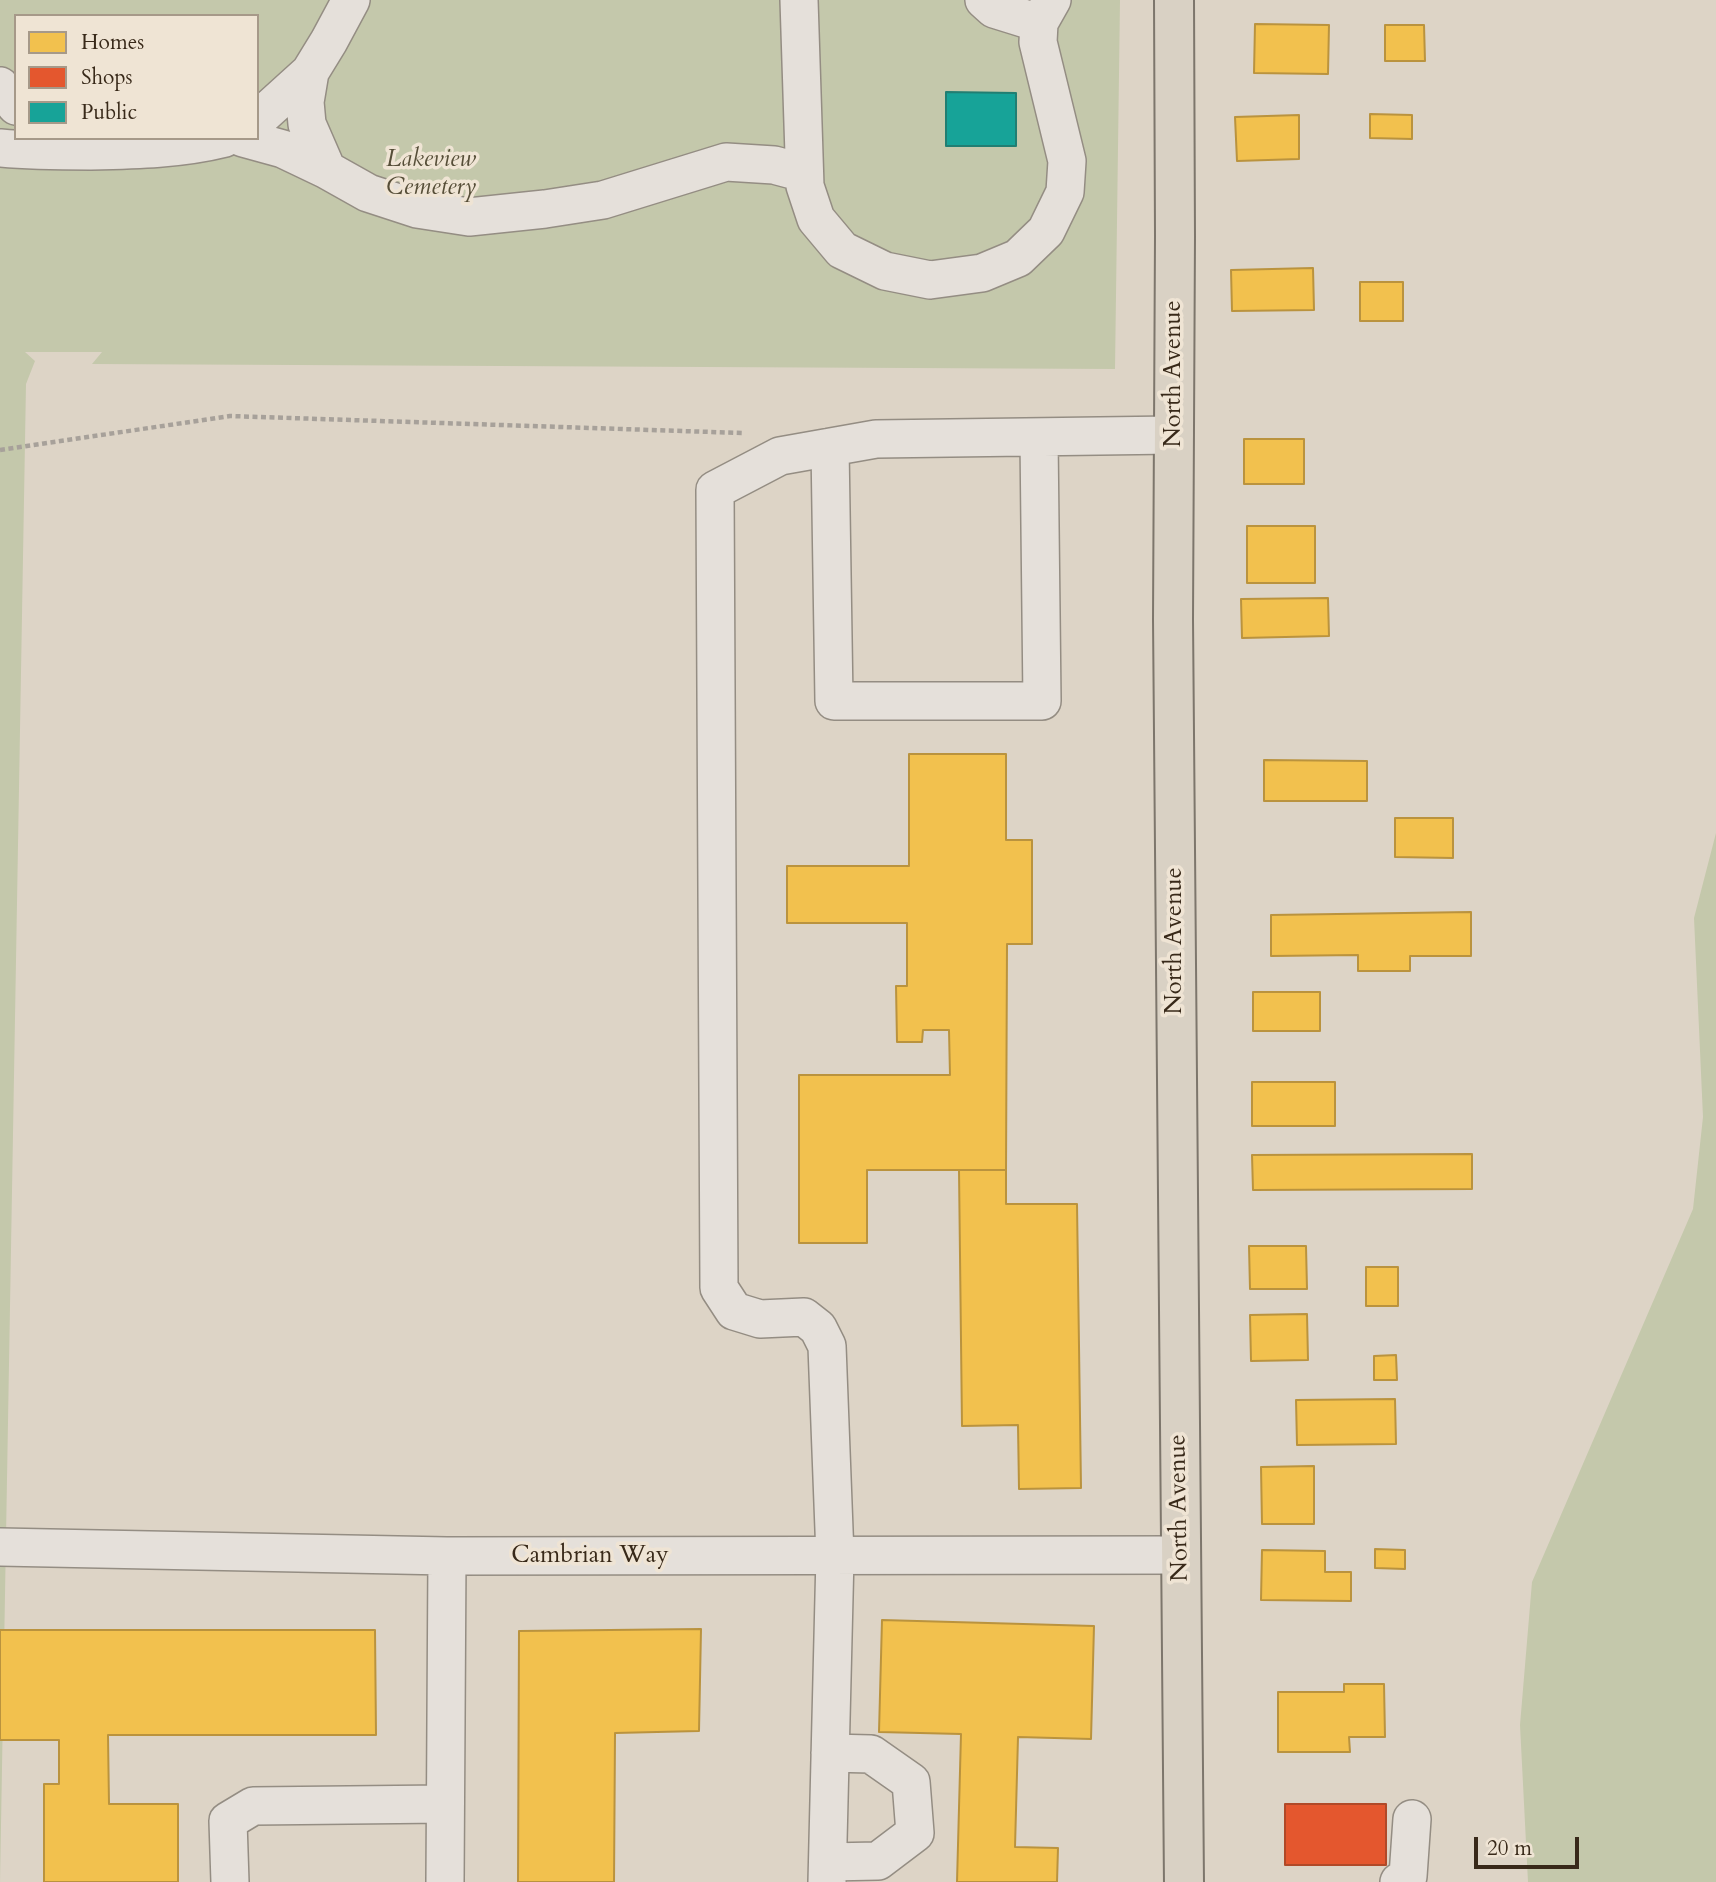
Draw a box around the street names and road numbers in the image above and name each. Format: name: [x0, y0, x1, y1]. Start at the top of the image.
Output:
street label: North Avenue: [1160, 300, 1188, 448]
street label: North Avenue: [1161, 867, 1189, 1015]
street label: North Avenue: [1164, 1434, 1196, 1582]
street label: Cambrian Way: [511, 1542, 669, 1570]

